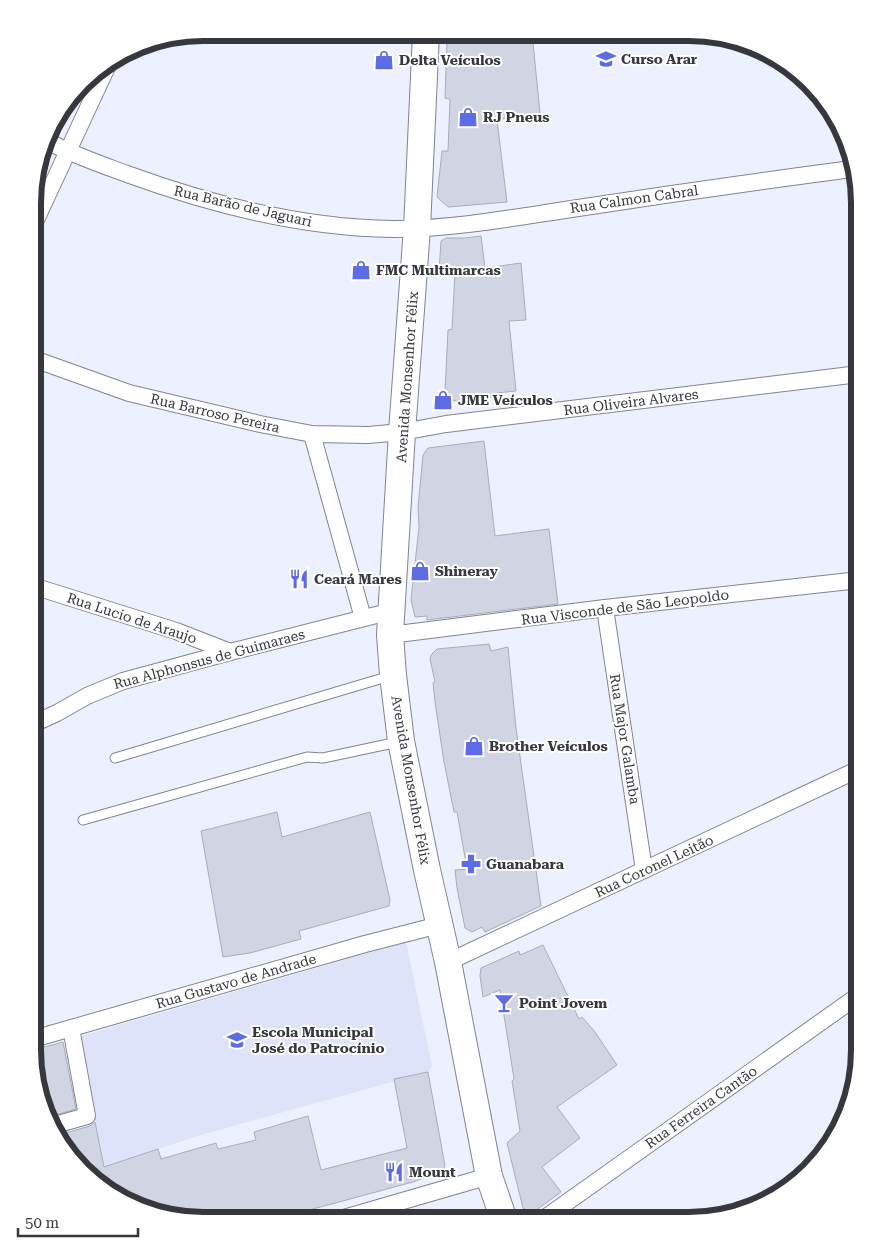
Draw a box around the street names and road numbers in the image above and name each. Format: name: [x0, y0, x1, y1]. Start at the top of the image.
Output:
street label: Rua Barão de Jaguari: [172, 182, 314, 230]
street label: Rua Calmon Cabral: [569, 182, 700, 216]
street label: Avenida Monsenhor Félix: [393, 291, 421, 463]
street label: Rua Oliveira Alvares: [563, 386, 700, 418]
street label: Rua Barroso Pereira: [149, 390, 282, 436]
street label: Rua Visconde de São Leopoldo: [520, 586, 730, 628]
street label: Rua Lucio de Araujo: [65, 589, 199, 647]
street label: Rua Alphonsus de Guimaraes: [112, 626, 307, 692]
street label: Rua Major Galamba: [607, 673, 643, 806]
street label: Avenida Monsenhor Félix: [388, 694, 434, 866]
street label: Rua Coronel Leitão: [592, 832, 716, 900]
street label: Rua Gustavo de Andrade: [154, 950, 318, 1012]
street label: Rua Ferreira Cantão: [642, 1062, 760, 1152]

